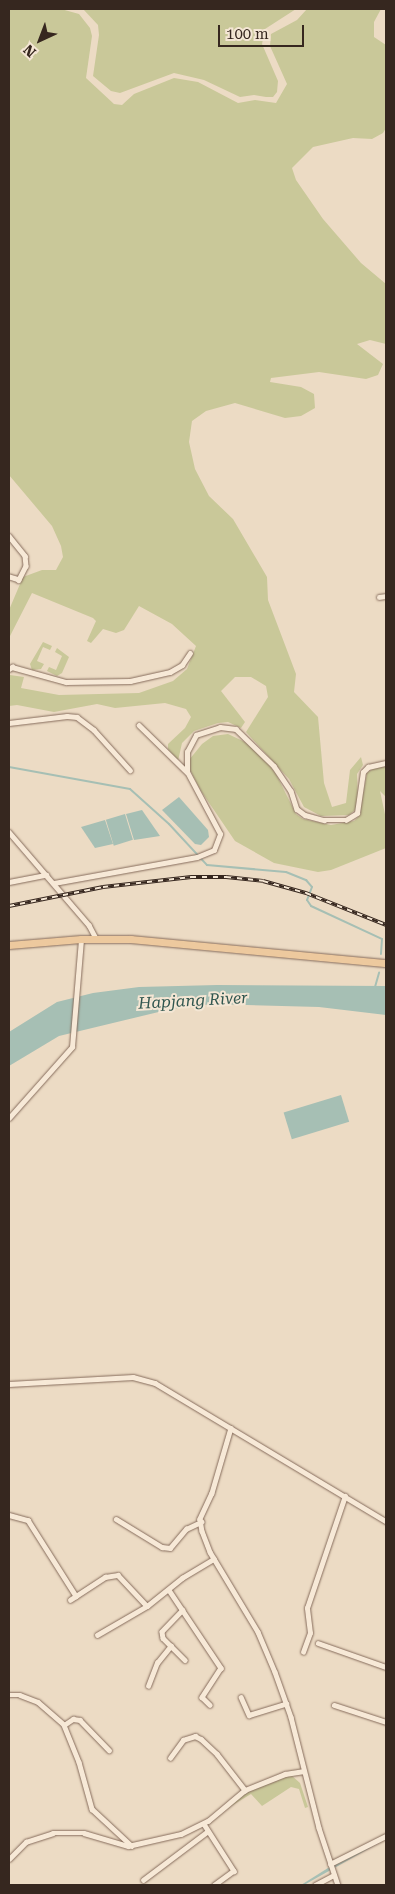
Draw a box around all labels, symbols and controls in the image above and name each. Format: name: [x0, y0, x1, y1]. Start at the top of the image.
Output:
north arrow: [15, 15, 65, 65]
scale bar: [220, 15, 306, 47]
text: 100 m: [226, 25, 269, 43]
text: N: [20, 41, 39, 60]
water label: Hapjang River: [138, 989, 248, 1013]

